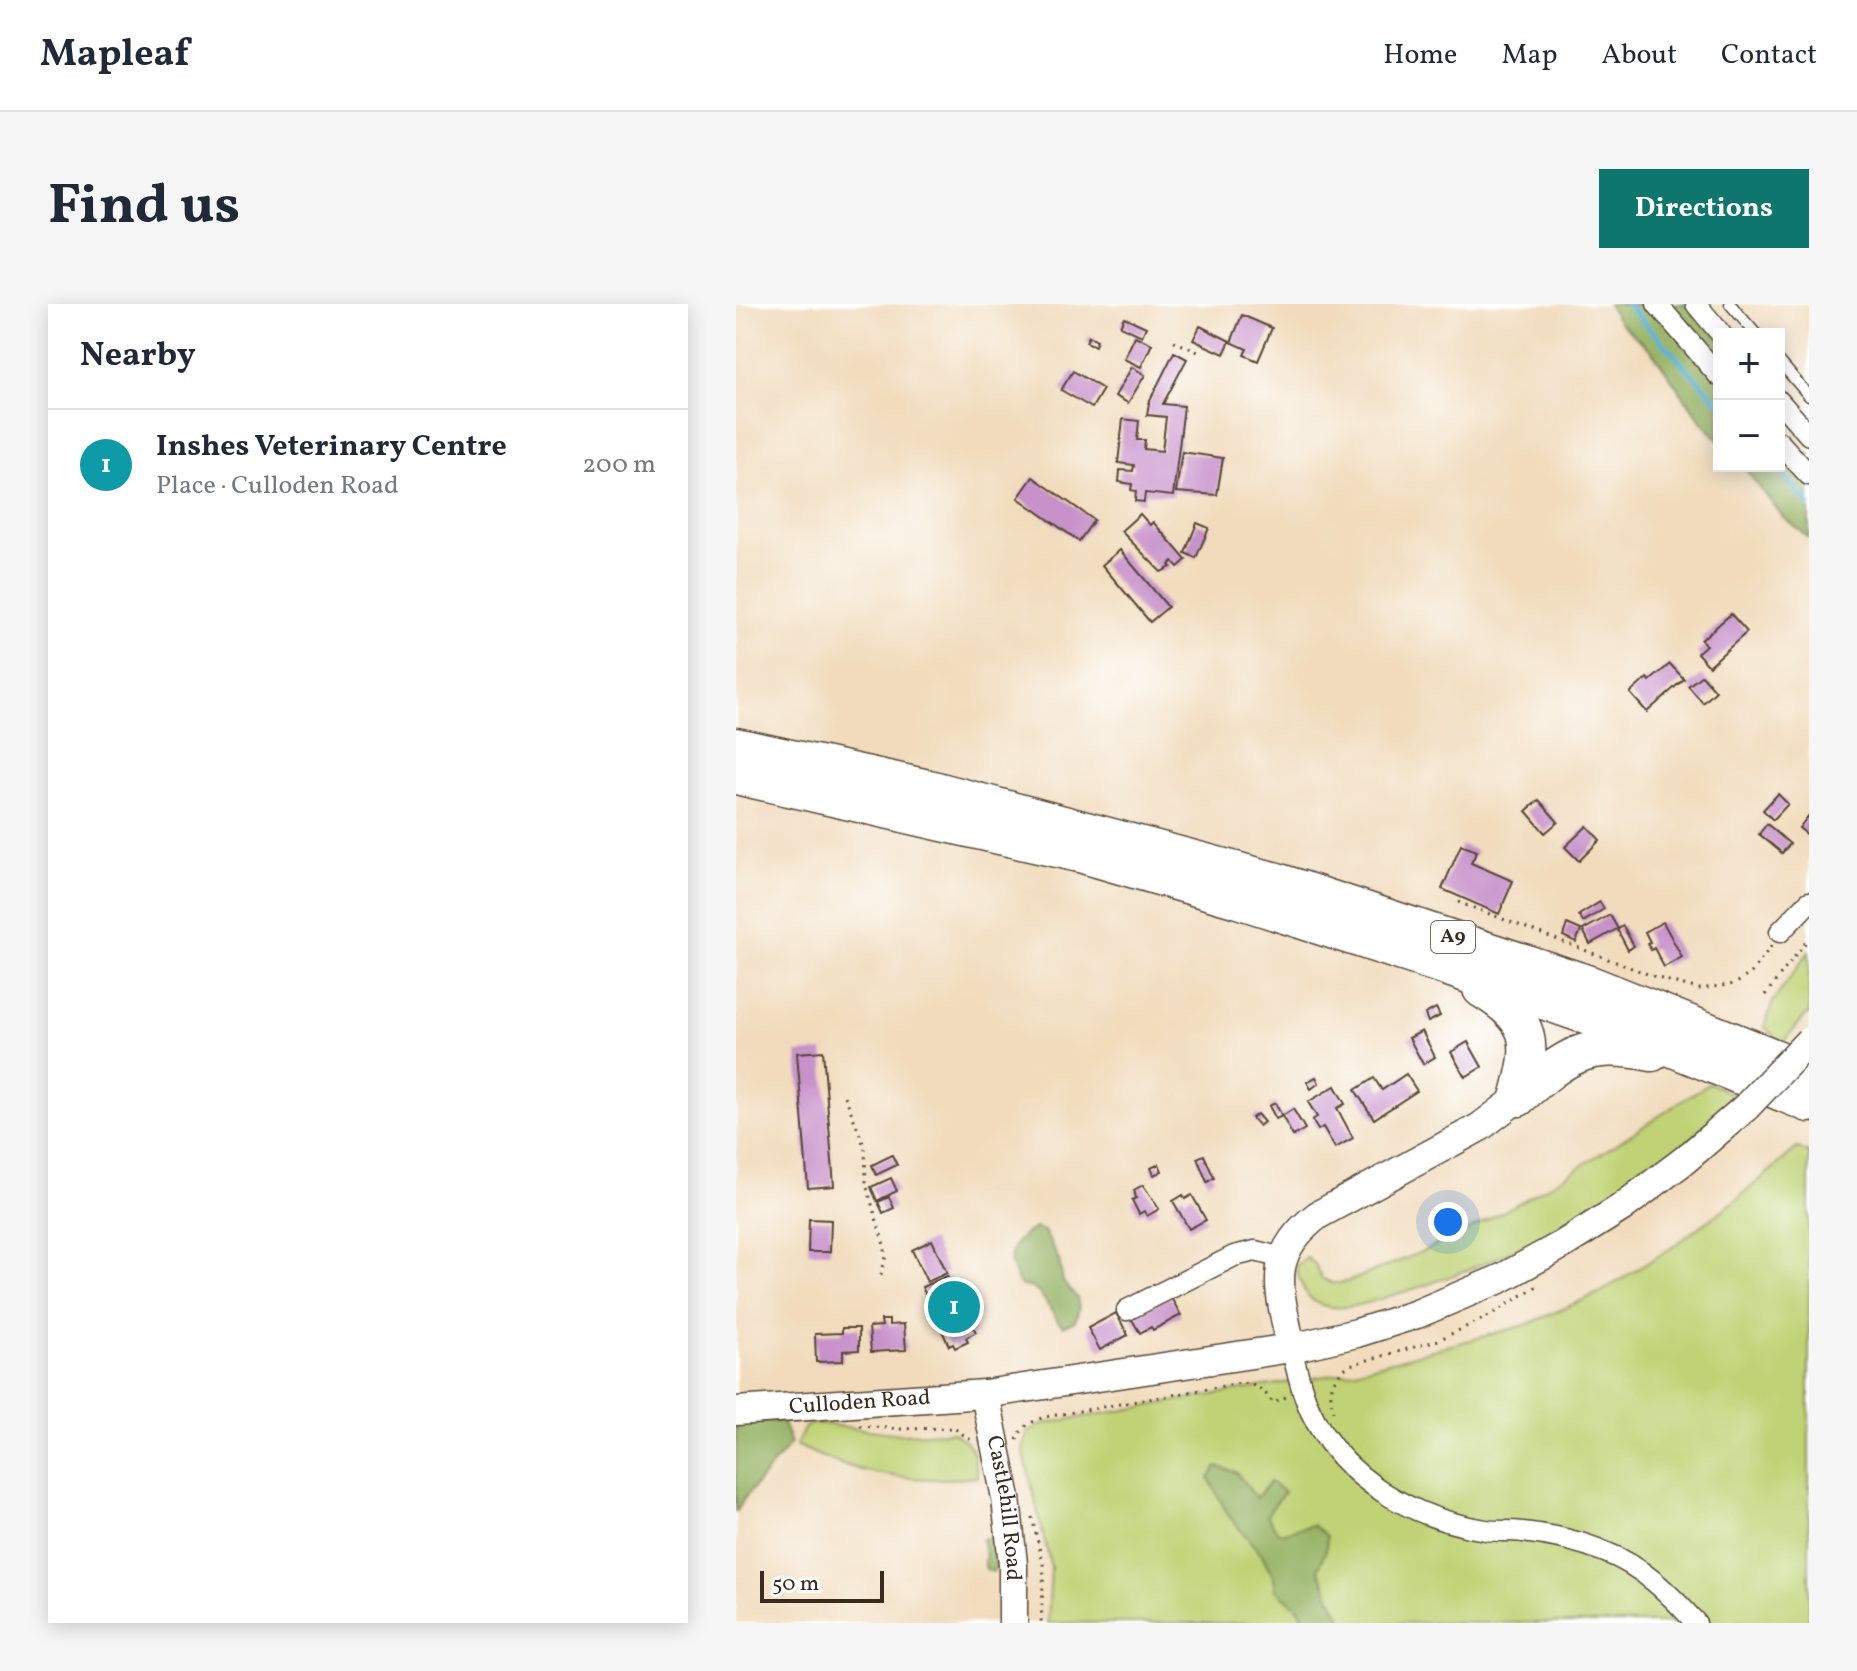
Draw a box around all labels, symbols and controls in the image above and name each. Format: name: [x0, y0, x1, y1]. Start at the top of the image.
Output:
text: Mapleaf: [40, 29, 189, 82]
text: Home: [1383, 36, 1457, 75]
text: Map: [1501, 36, 1557, 75]
text: About: [1601, 36, 1677, 75]
text: Contact: [1721, 36, 1817, 75]
text: Find us: [48, 169, 240, 247]
button: Directions: [1599, 169, 1809, 248]
map controls: [1713, 328, 1785, 472]
button: +: [1713, 328, 1785, 400]
text: Nearby: [80, 333, 196, 380]
button: −: [1713, 400, 1785, 472]
text: Inshes Veterinary Centre: [156, 426, 507, 468]
text: 1: [101, 447, 111, 483]
text: 200 m: [582, 447, 656, 483]
text: Place · Culloden Road: [156, 468, 399, 504]
road number: A9: [1431, 921, 1475, 953]
your location: [1428, 1202, 1468, 1242]
pin: 1: [928, 1277, 980, 1337]
street label: Culloden Road: [788, 1382, 932, 1423]
street label: Castlehill Road: [978, 1433, 1029, 1581]
scale bar: [760, 1567, 884, 1603]
text: 50 m: [772, 1569, 819, 1600]

